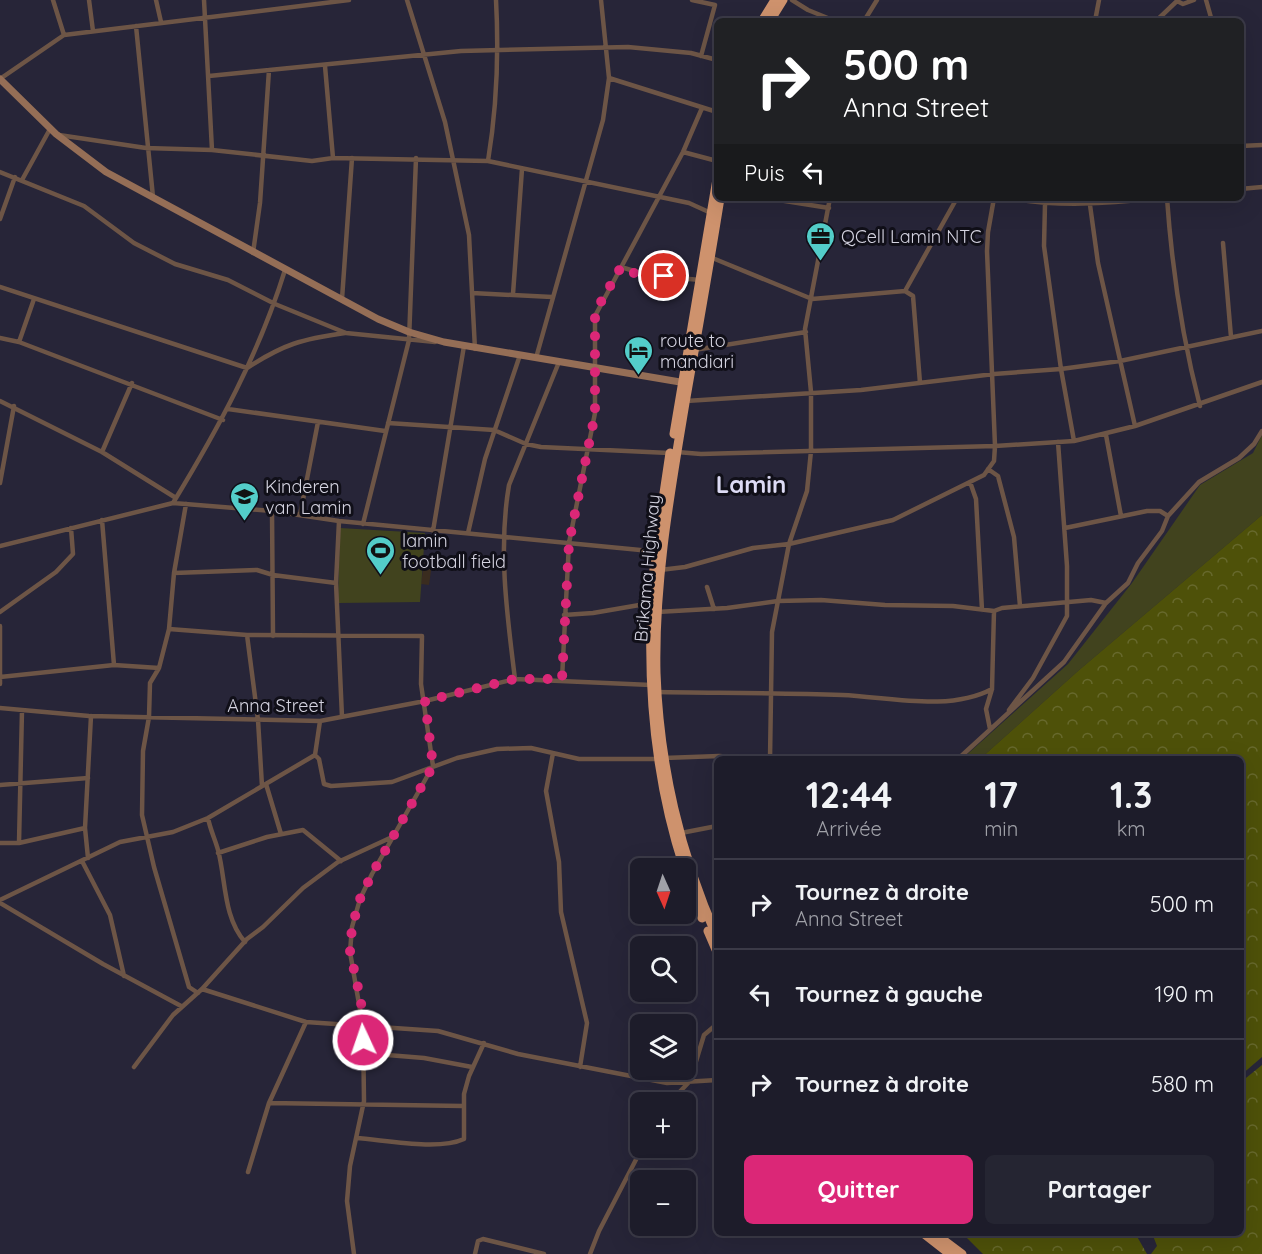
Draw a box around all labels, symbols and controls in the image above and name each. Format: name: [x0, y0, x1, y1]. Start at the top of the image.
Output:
text: 500 m: [843, 38, 969, 91]
icon: right: [744, 42, 822, 120]
text: Anna Street: [843, 90, 989, 124]
icon: left: [797, 156, 830, 189]
text: Puis: [744, 159, 785, 187]
office icon: QCell Lamin NTC: [804, 220, 836, 262]
place label: QCell Lamin NTC: [841, 225, 982, 248]
pin: [638, 250, 689, 301]
icon: arrive: [647, 259, 680, 292]
place label: route to mandiari: [660, 329, 734, 373]
hotel icon: route to mandiari: [623, 334, 655, 376]
district label: Lamin: [716, 469, 786, 499]
place label: Kinderen van Lamin: [265, 475, 352, 519]
school or university icon: Kinderen van Lamin: [228, 480, 260, 522]
street label: Brikama Highway: [629, 493, 665, 643]
place label: lamin football field: [402, 529, 506, 573]
sports icon: lamin football field: [365, 534, 397, 576]
street label: Anna Street: [227, 694, 325, 717]
text: 12:44: [806, 772, 892, 817]
text: 17: [984, 772, 1018, 817]
text: 1.3: [1110, 772, 1152, 817]
text: Arrivée: [816, 816, 882, 841]
text: min: [984, 816, 1018, 841]
text: km: [1117, 816, 1146, 841]
north arrow: [630, 858, 696, 924]
map controls: [630, 858, 696, 1236]
text: Tournez à droite: [795, 878, 969, 906]
icon: right: [744, 888, 777, 921]
text: 500 m: [1150, 890, 1214, 918]
text: Anna Street: [795, 906, 903, 931]
button: search: [630, 936, 696, 1002]
icon: left: [744, 978, 777, 1011]
text: Tournez à gauche: [795, 980, 983, 1008]
text: 190 m: [1154, 980, 1214, 1008]
position arrow: [331, 1008, 395, 1072]
button: layers: [630, 1014, 696, 1080]
icon: right: [744, 1068, 777, 1101]
text: Tournez à droite: [795, 1070, 969, 1098]
text: 580 m: [1151, 1070, 1214, 1098]
button: +: [630, 1092, 696, 1158]
button: Quitter: [744, 1155, 973, 1224]
button: Partager: [985, 1155, 1214, 1224]
button: −: [630, 1170, 696, 1236]

